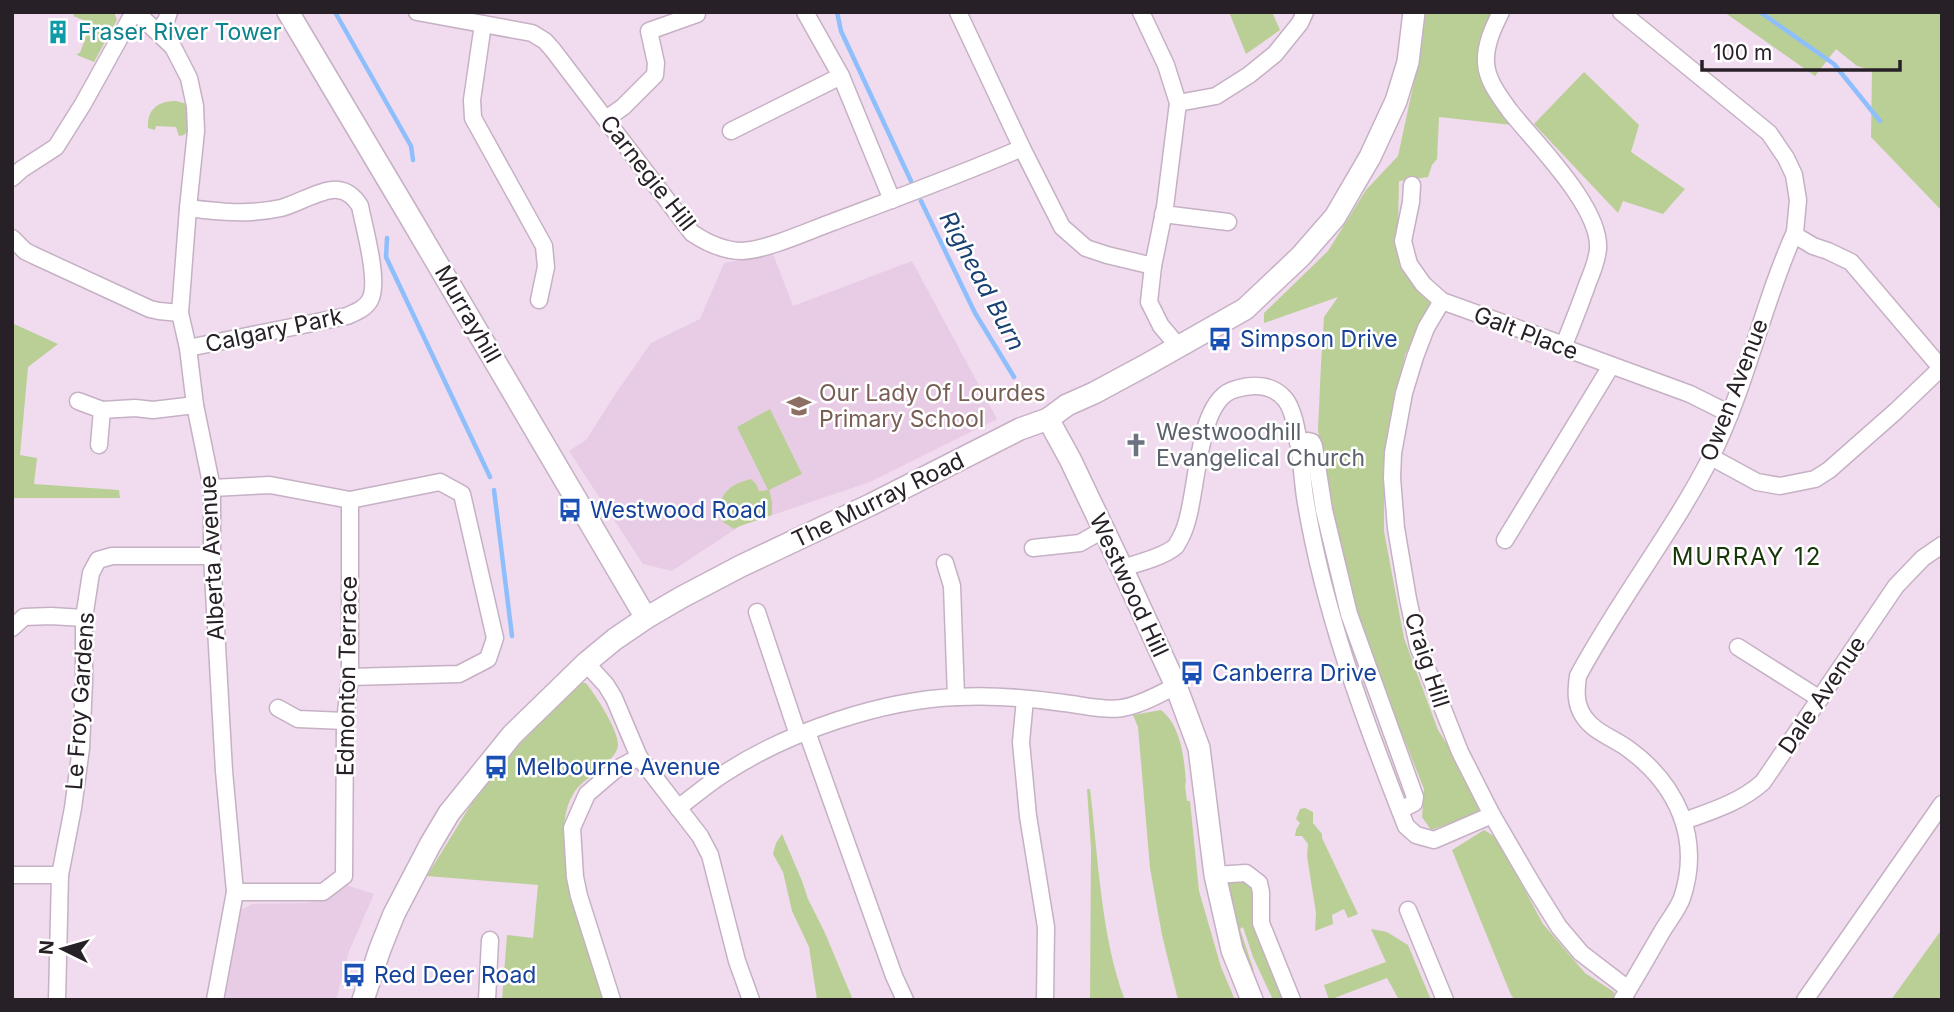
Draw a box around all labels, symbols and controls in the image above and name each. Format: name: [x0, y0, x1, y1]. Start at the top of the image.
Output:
building icon: Fraser River Tower: [44, 18, 72, 46]
place label: Fraser River Tower: [78, 18, 282, 46]
scale bar: [1702, 28, 1900, 72]
text: 100 m: [1713, 40, 1772, 65]
street label: Carnegie Hill: [594, 110, 702, 236]
water label: Righead Burn: [934, 206, 1031, 355]
street label: Murrayhill: [429, 260, 507, 368]
street label: Galt Place: [1470, 300, 1582, 366]
street label: Calgary Park: [203, 302, 346, 358]
street label: Owen Avenue: [1694, 315, 1774, 465]
bus stop icon: Simpson Drive: [1206, 325, 1234, 353]
place label: Simpson Drive: [1240, 325, 1398, 353]
place label: Our Lady Of Lourdes Primary School: [819, 379, 1046, 433]
school or university icon: Our Lady Of Lourdes Primary School: [785, 392, 813, 420]
place label: Westwoodhill Evangelical Church: [1156, 418, 1365, 472]
church icon: Westwoodhill Evangelical Church: [1122, 431, 1150, 459]
street label: The Murray Road: [787, 446, 969, 554]
street label: Alberta Avenue: [194, 474, 230, 642]
bus stop icon: Westwood Road: [556, 496, 584, 524]
place label: Westwood Road: [590, 496, 767, 524]
street label: Westwood Hill: [1084, 509, 1174, 661]
district label: MURRAY 12: [1672, 542, 1822, 571]
street label: Edmonton Terrace: [331, 576, 363, 776]
street label: Craig Hill: [1398, 609, 1456, 711]
street label: Le Froy Gardens: [60, 611, 100, 791]
street label: Dale Avenue: [1772, 631, 1872, 759]
bus stop icon: Canberra Drive: [1178, 659, 1206, 687]
place label: Canberra Drive: [1212, 659, 1377, 687]
bus stop icon: Melbourne Avenue: [482, 753, 510, 781]
place label: Melbourne Avenue: [516, 753, 721, 781]
north arrow: [28, 914, 98, 984]
text: N: [34, 939, 59, 956]
bus stop icon: Red Deer Road: [340, 961, 368, 989]
place label: Red Deer Road: [374, 961, 536, 989]

